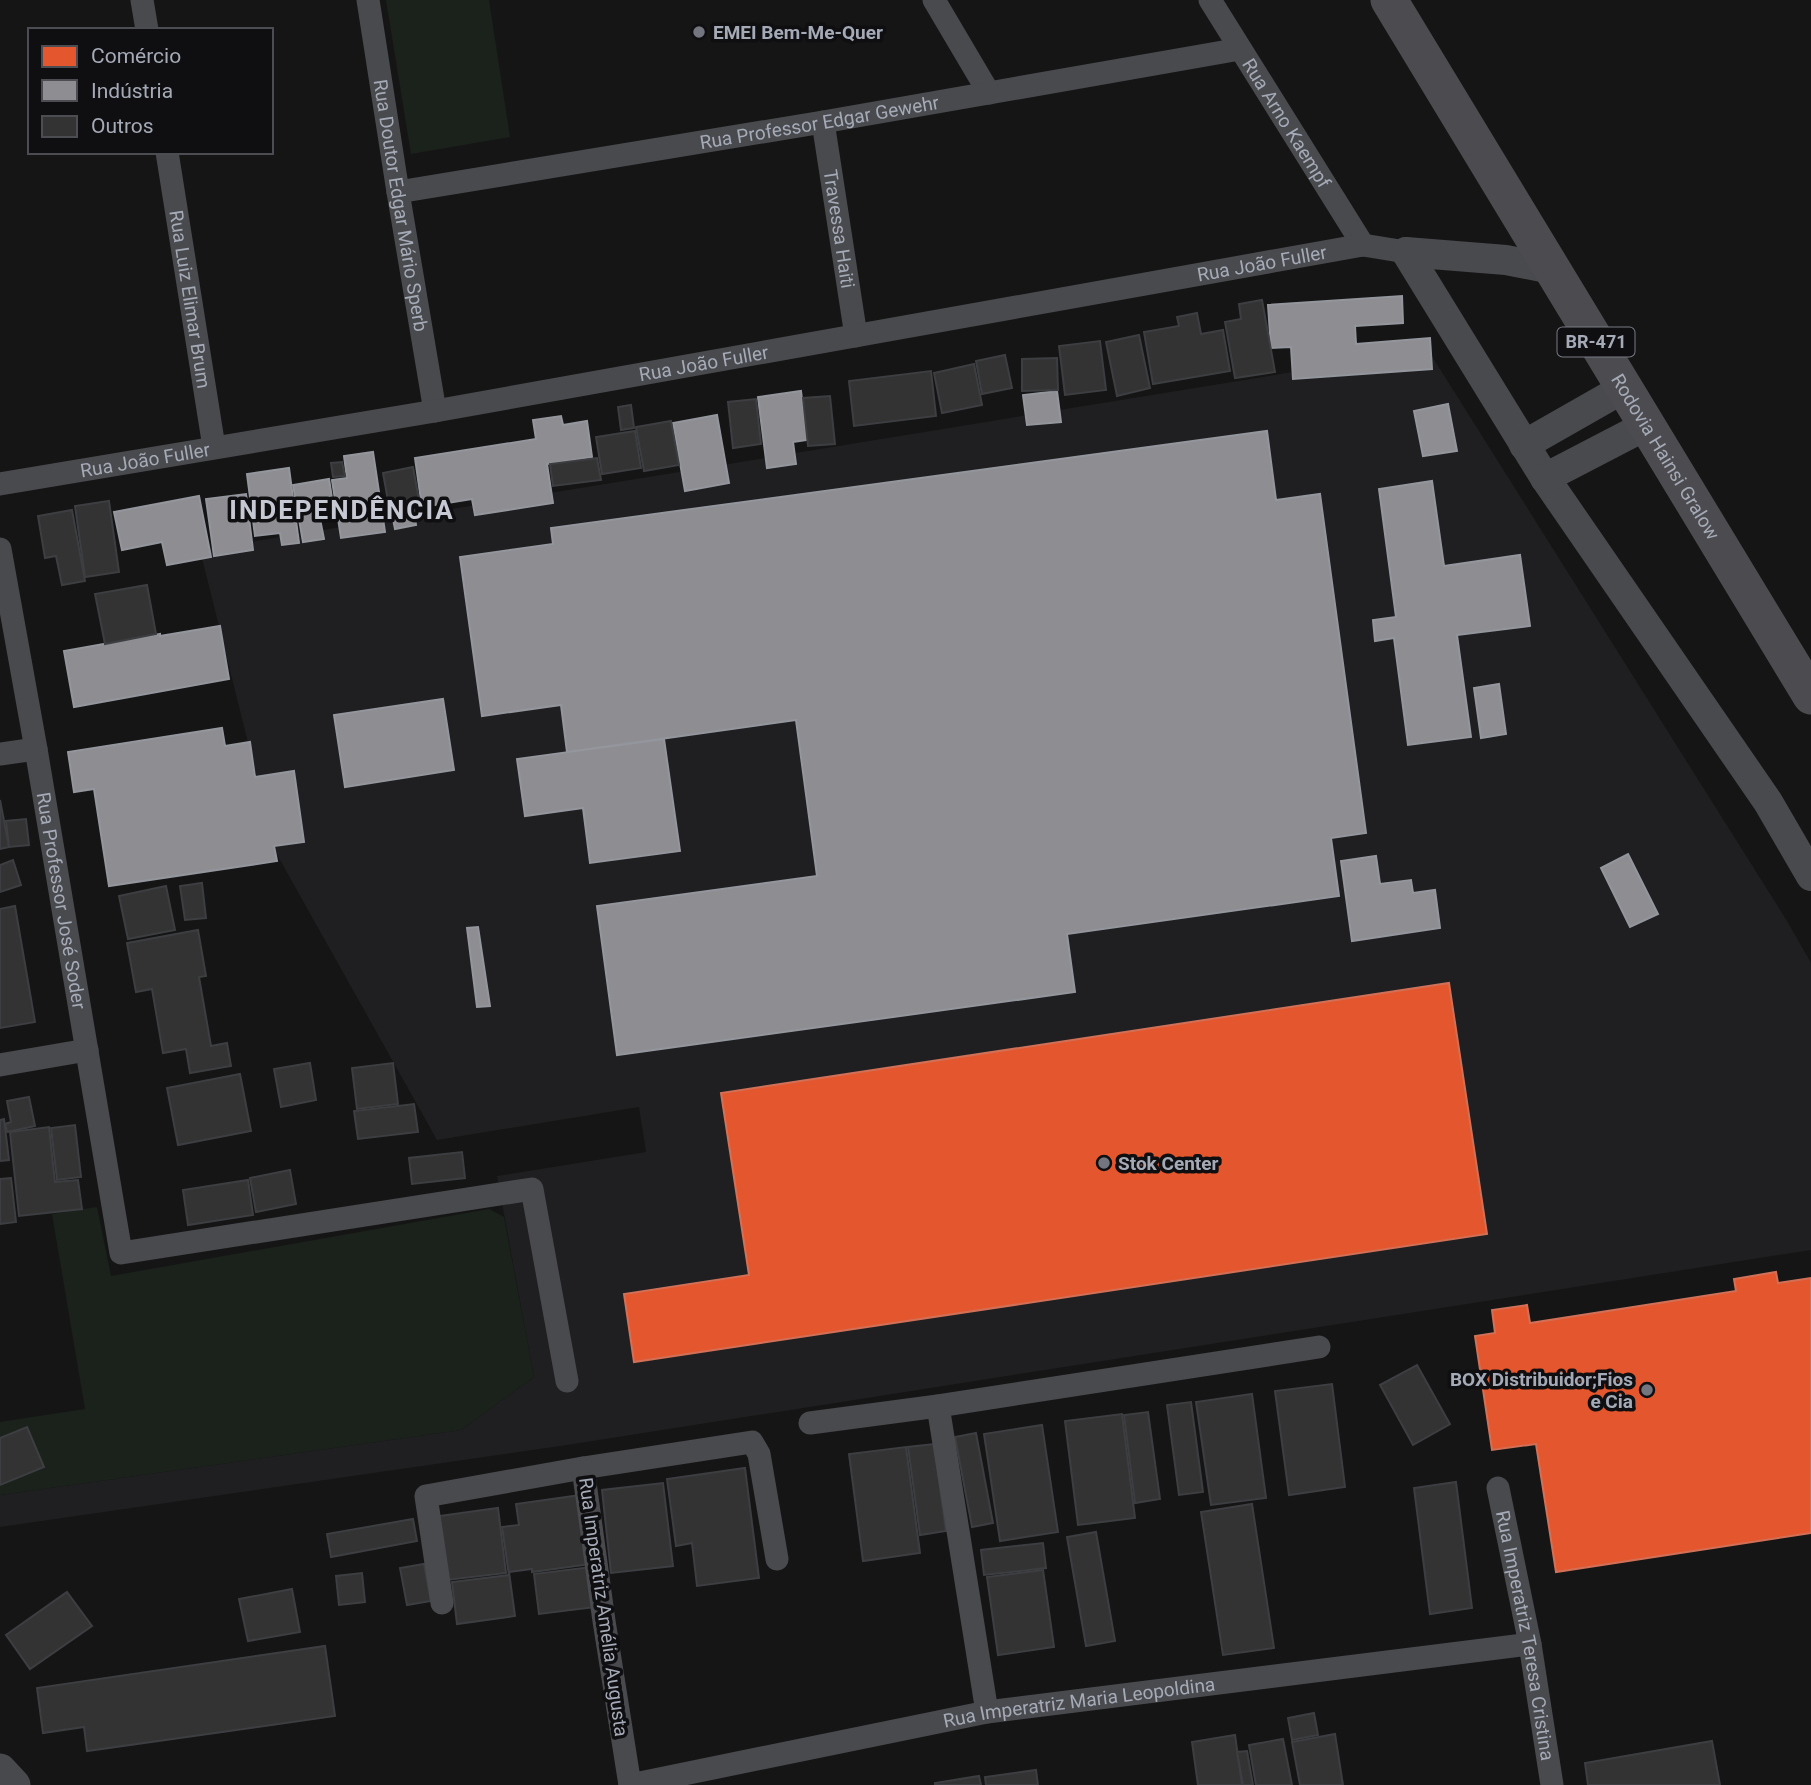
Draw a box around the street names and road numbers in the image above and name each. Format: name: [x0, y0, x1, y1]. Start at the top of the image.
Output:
street label: Rua Arno Kaempf: [1237, 54, 1336, 193]
street label: Rua Doutor Edgar Mário Sperb: [369, 78, 432, 333]
street label: Rua Professor Edgar Gewehr: [698, 91, 941, 154]
street label: Travessa Haiti: [818, 168, 859, 290]
street label: Rua Luiz Elimar Brum: [164, 209, 215, 390]
street label: Rua João Fuller: [1195, 241, 1329, 286]
road number: BR-471: [1558, 328, 1634, 356]
street label: Rua João Fuller: [637, 340, 771, 386]
street label: Rodovia Hainsi Gralow: [1606, 370, 1725, 544]
street label: Rua João Fuller: [79, 438, 212, 482]
street label: Rua Professor José Soder: [31, 790, 91, 1012]
street label: Rua Imperatriz Amélia Augusta: [574, 1476, 633, 1738]
street label: Rua Imperatriz Teresa Cristina: [1491, 1508, 1559, 1762]
street label: Rua Imperatriz Maria Leopoldina: [941, 1673, 1216, 1733]

